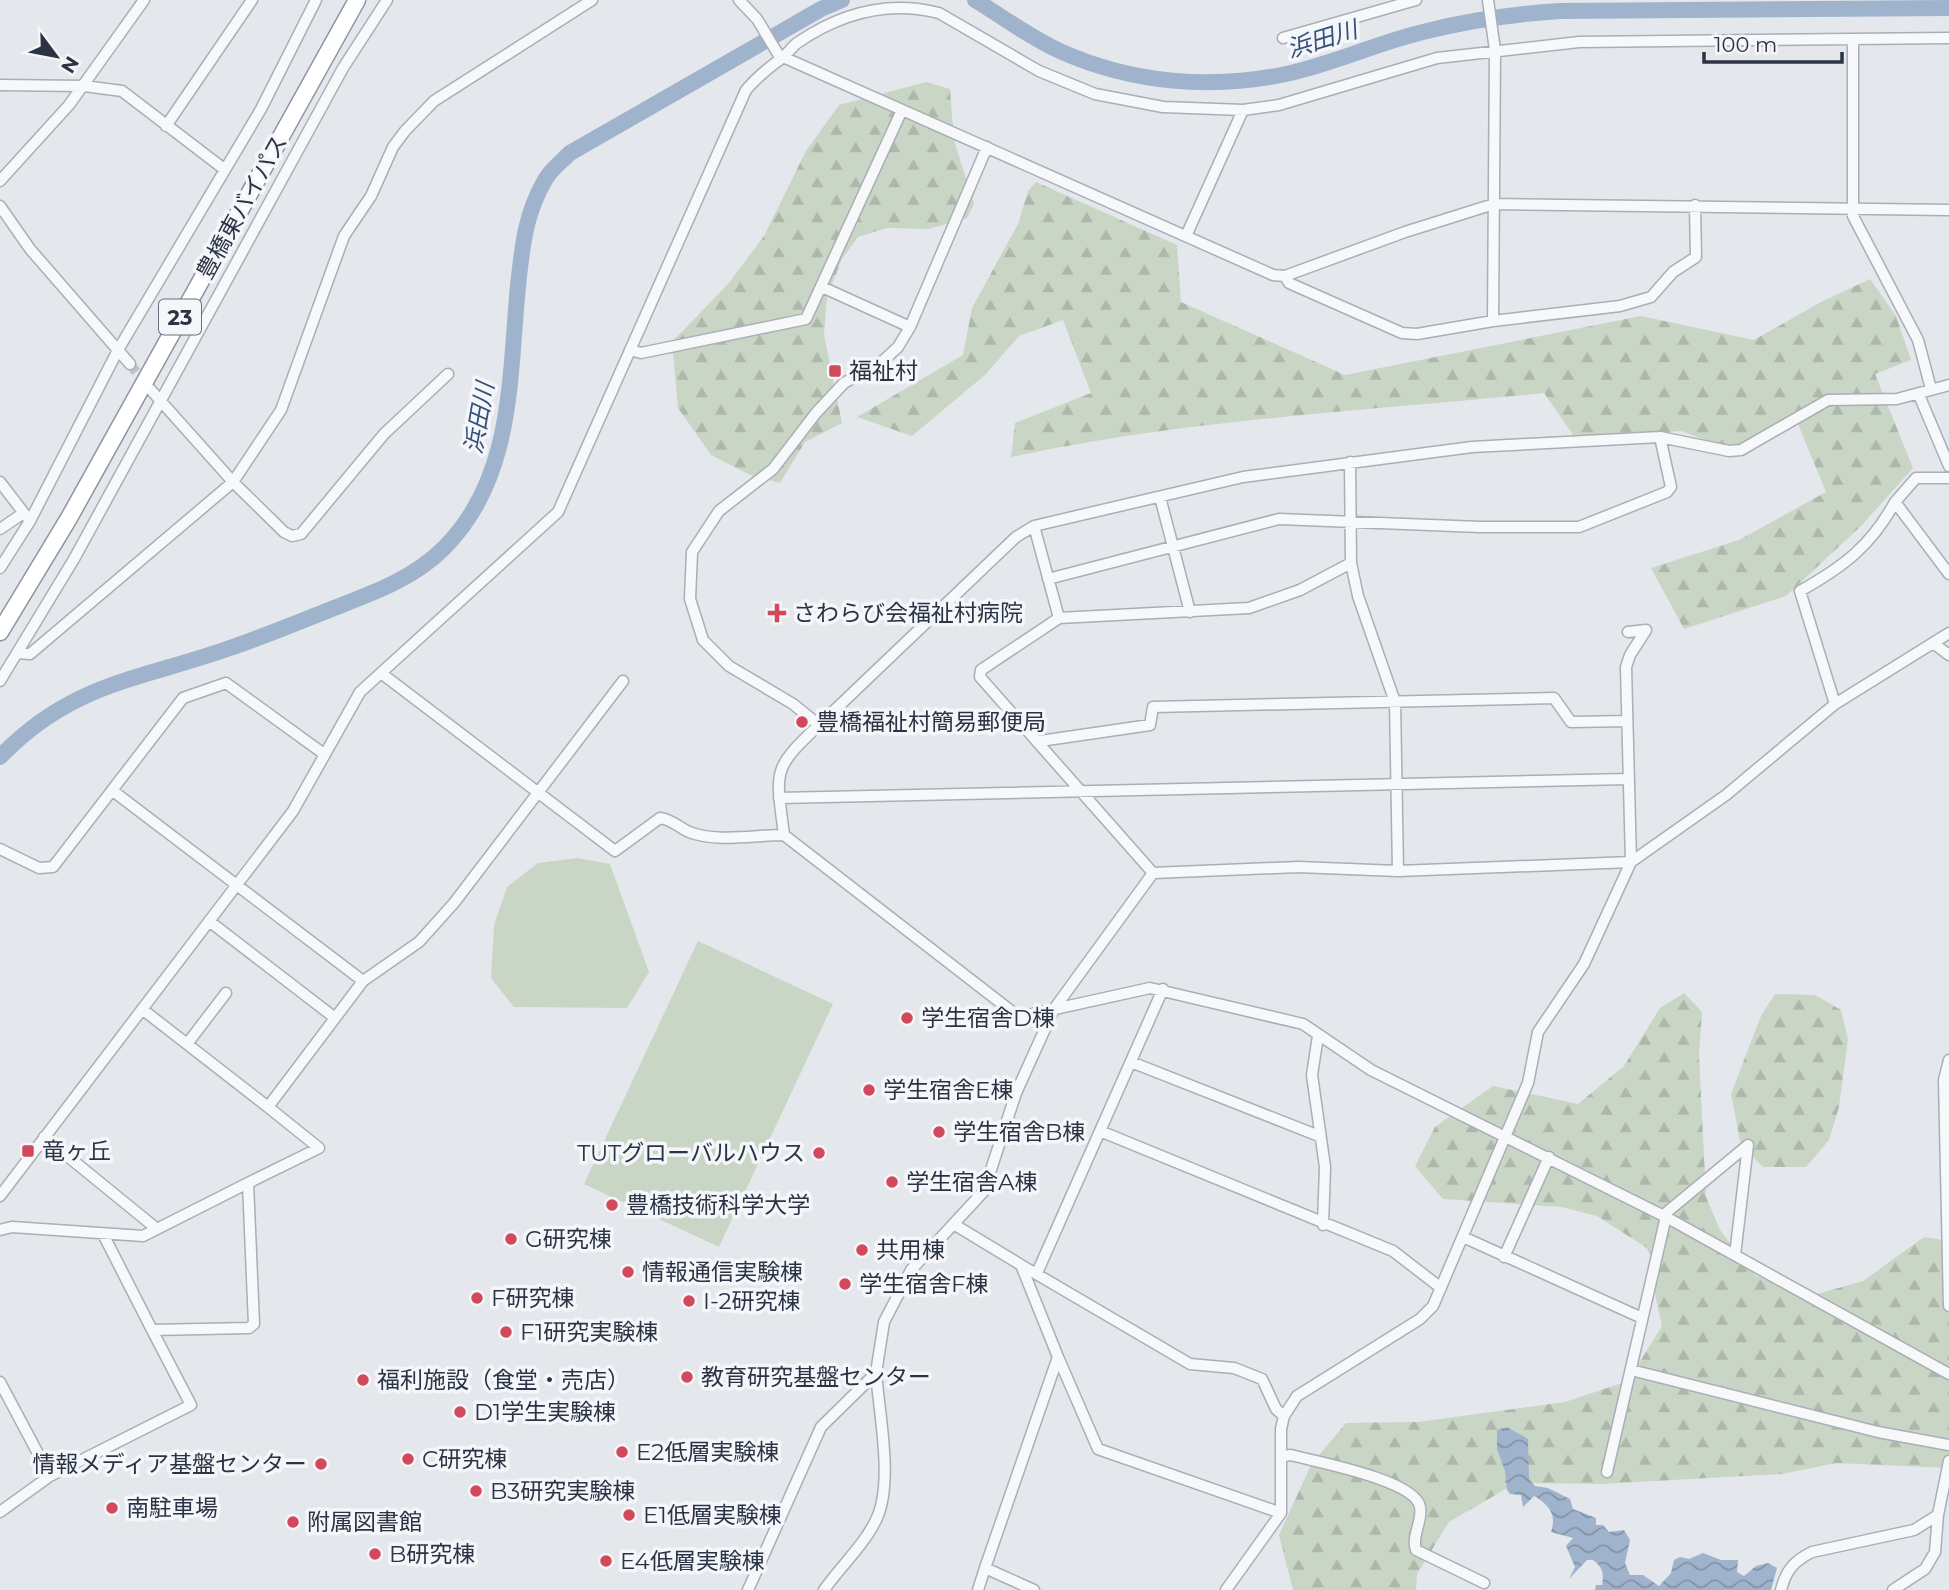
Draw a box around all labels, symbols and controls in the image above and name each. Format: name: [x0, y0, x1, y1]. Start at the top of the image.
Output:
water label: 浜田川: [1283, 14, 1364, 63]
north arrow: [21, 21, 91, 91]
scale bar: [1704, 21, 1842, 65]
text: 100 m: [1714, 32, 1777, 57]
text: N: [56, 52, 84, 77]
street label: 豊橋東バイパス: [191, 130, 293, 284]
road number: 23: [159, 300, 201, 334]
place label: 福祉村: [849, 357, 918, 385]
marker: 福祉村: [827, 363, 843, 379]
water label: 浜田川: [458, 377, 500, 456]
place label: さわらび会福祉村病院: [793, 599, 1023, 627]
marker: さわらび会福祉村病院: [767, 603, 787, 623]
place label: 豊橋福祉村簡易郵便局: [816, 708, 1046, 736]
marker: 豊橋福祉村簡易郵便局: [794, 714, 810, 730]
place label: 学生宿舎D棟: [921, 1004, 1055, 1032]
marker: 学生宿舎D棟: [899, 1010, 915, 1026]
place label: 学生宿舎E棟: [883, 1076, 1013, 1104]
marker: 学生宿舎E棟: [861, 1082, 877, 1098]
place label: 学生宿舎B棟: [953, 1118, 1085, 1146]
marker: 学生宿舎B棟: [931, 1124, 947, 1140]
place label: 竜ヶ丘: [42, 1137, 111, 1165]
place label: TUTグローバルハウス: [577, 1139, 805, 1167]
marker: 竜ヶ丘: [20, 1143, 36, 1159]
marker: TUTグローバルハウス: [811, 1145, 827, 1161]
place label: 学生宿舎A棟: [906, 1168, 1038, 1196]
marker: 学生宿舎A棟: [884, 1174, 900, 1190]
place label: 豊橋技術科学大学: [626, 1191, 810, 1219]
marker: 豊橋技術科学大学: [604, 1197, 620, 1213]
place label: G研究棟: [525, 1225, 612, 1253]
marker: G研究棟: [503, 1231, 519, 1247]
place label: 共用棟: [876, 1236, 945, 1264]
marker: 共用棟: [854, 1242, 870, 1258]
place label: 情報通信実験棟: [642, 1258, 803, 1286]
marker: 情報通信実験棟: [620, 1264, 636, 1280]
place label: 学生宿舎F棟: [859, 1270, 989, 1298]
marker: 学生宿舎F棟: [837, 1276, 853, 1292]
place label: F研究棟: [491, 1284, 575, 1312]
place label: I-2研究棟: [703, 1287, 801, 1315]
marker: F研究棟: [469, 1290, 485, 1306]
marker: I-2研究棟: [681, 1293, 697, 1309]
place label: F1研究実験棟: [520, 1318, 658, 1346]
marker: F1研究実験棟: [498, 1324, 514, 1340]
place label: 教育研究基盤センター: [701, 1363, 931, 1391]
place label: 福利施設（食堂・売店）: [377, 1366, 630, 1394]
marker: 教育研究基盤センター: [679, 1369, 695, 1385]
marker: 福利施設（食堂・売店）: [355, 1372, 371, 1388]
place label: D1学生実験棟: [474, 1398, 616, 1426]
marker: D1学生実験棟: [452, 1404, 468, 1420]
place label: E2低層実験棟: [636, 1438, 779, 1466]
marker: E2低層実験棟: [614, 1444, 630, 1460]
place label: C研究棟: [422, 1445, 507, 1473]
place label: 情報メディア基盤センター: [33, 1450, 307, 1478]
marker: C研究棟: [400, 1451, 416, 1467]
marker: 情報メディア基盤センター: [313, 1456, 329, 1472]
place label: B3研究実験棟: [490, 1477, 635, 1505]
marker: B3研究実験棟: [468, 1483, 484, 1499]
place label: 南駐車場: [126, 1494, 218, 1522]
marker: 南駐車場: [104, 1500, 120, 1516]
place label: E1低層実験棟: [643, 1501, 782, 1529]
marker: E1低層実験棟: [621, 1507, 637, 1523]
place label: 附属図書館: [307, 1508, 422, 1536]
marker: 附属図書館: [285, 1514, 301, 1530]
place label: B研究棟: [389, 1540, 475, 1568]
marker: B研究棟: [367, 1546, 383, 1562]
place label: E4低層実験棟: [620, 1547, 765, 1575]
marker: E4低層実験棟: [598, 1553, 614, 1569]

